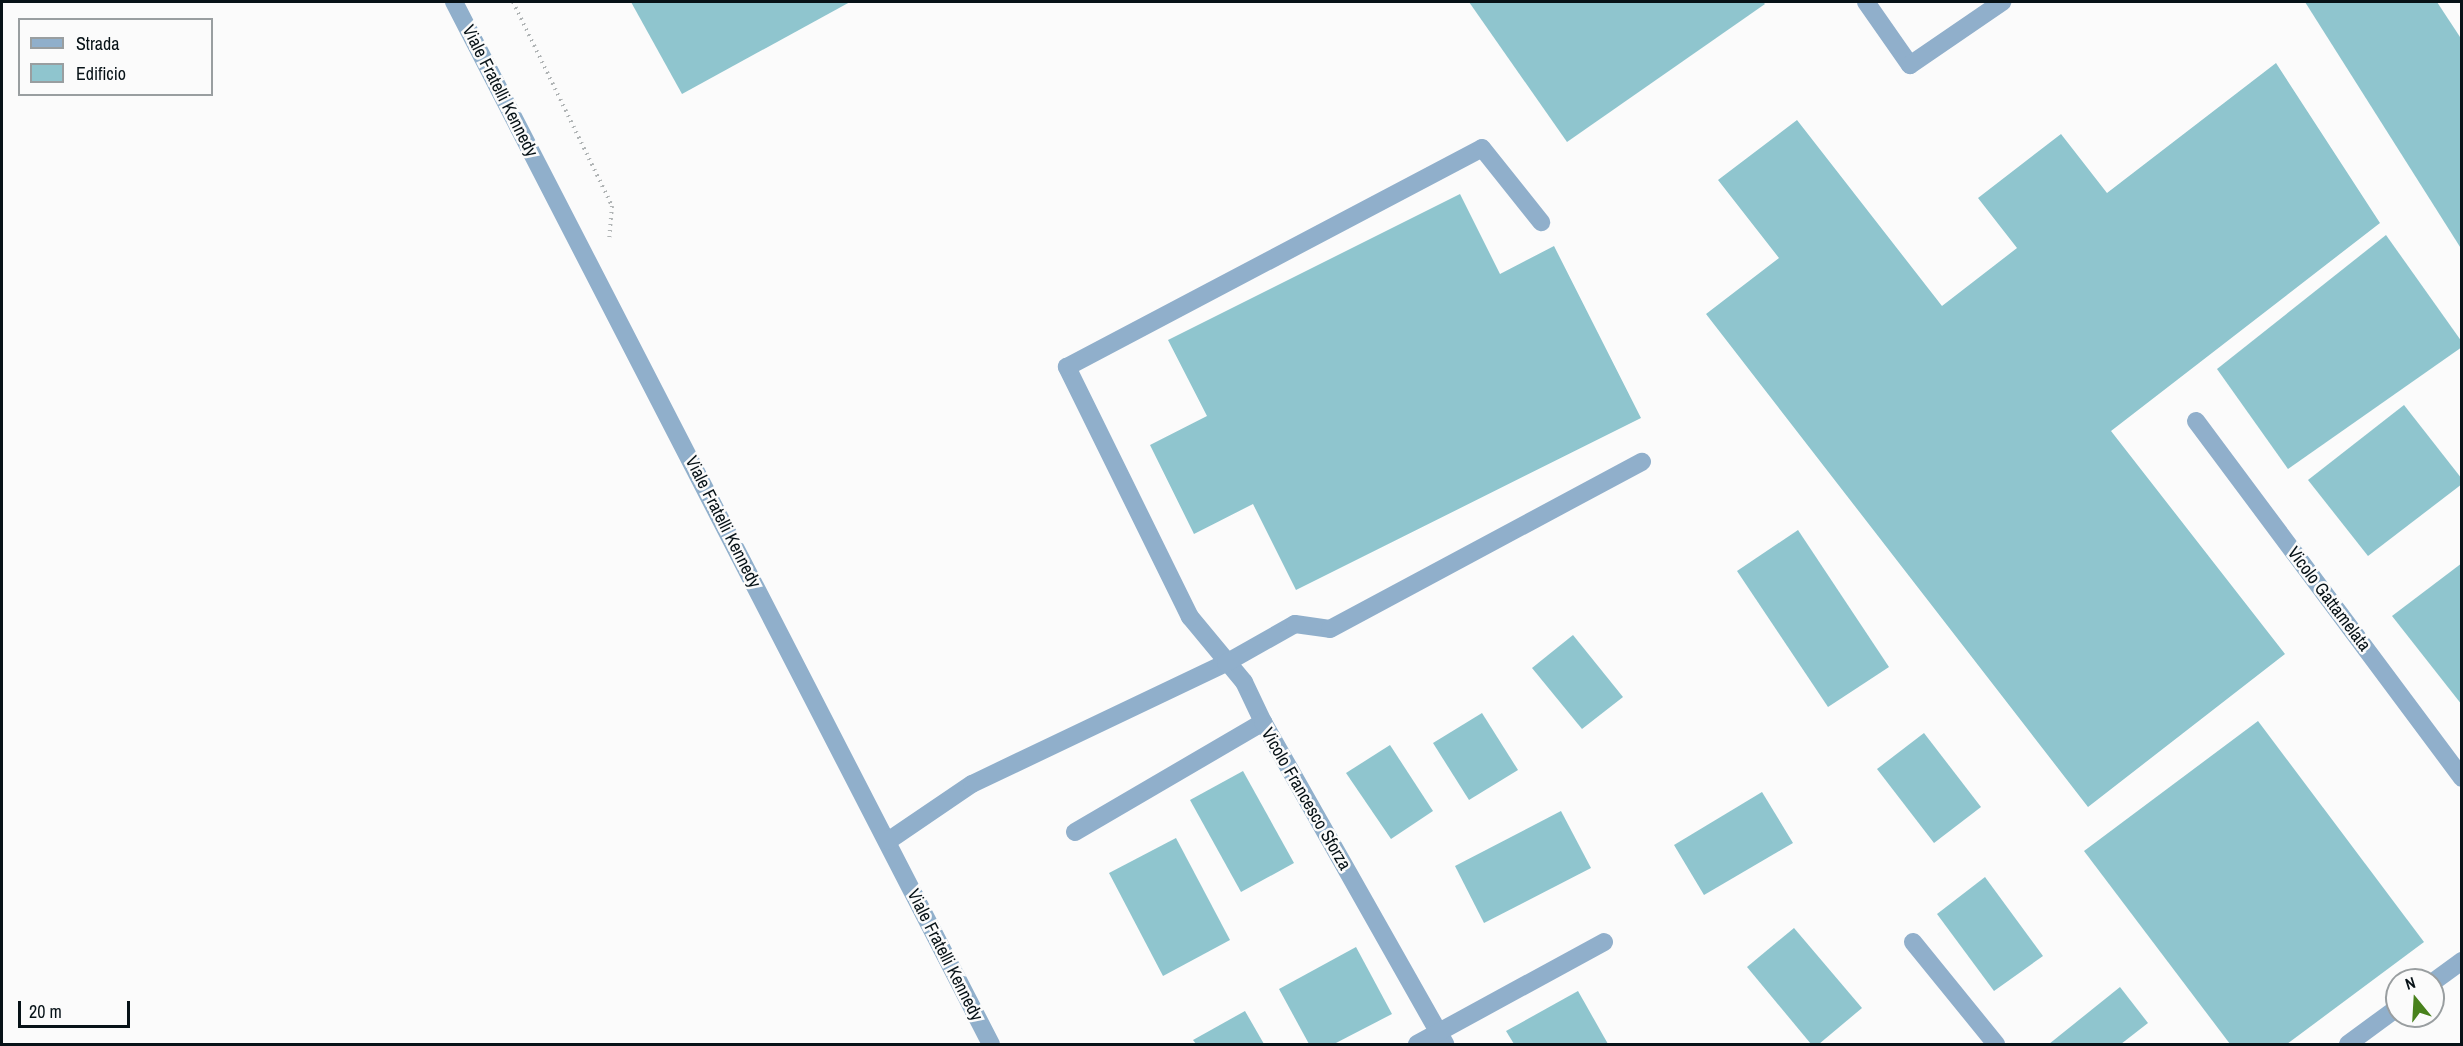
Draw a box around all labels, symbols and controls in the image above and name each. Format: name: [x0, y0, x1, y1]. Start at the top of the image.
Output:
legend: [18, 18, 213, 96]
street label: Viale Fratelli Kennedy: [457, 22, 543, 160]
text: Strada: [76, 31, 120, 56]
text: Edificio: [76, 61, 126, 86]
street label: Viale Fratelli Kennedy: [680, 453, 766, 591]
street label: Vicolo Gattamelata: [2283, 542, 2375, 656]
street label: Vicolo Francesco Sforza: [1257, 724, 1355, 874]
street label: Viale Fratelli Kennedy: [902, 886, 988, 1024]
north arrow: [2385, 968, 2445, 1028]
text: N: [2402, 971, 2418, 995]
scale bar: [21, 989, 134, 1027]
text: 20 m: [29, 999, 62, 1024]

